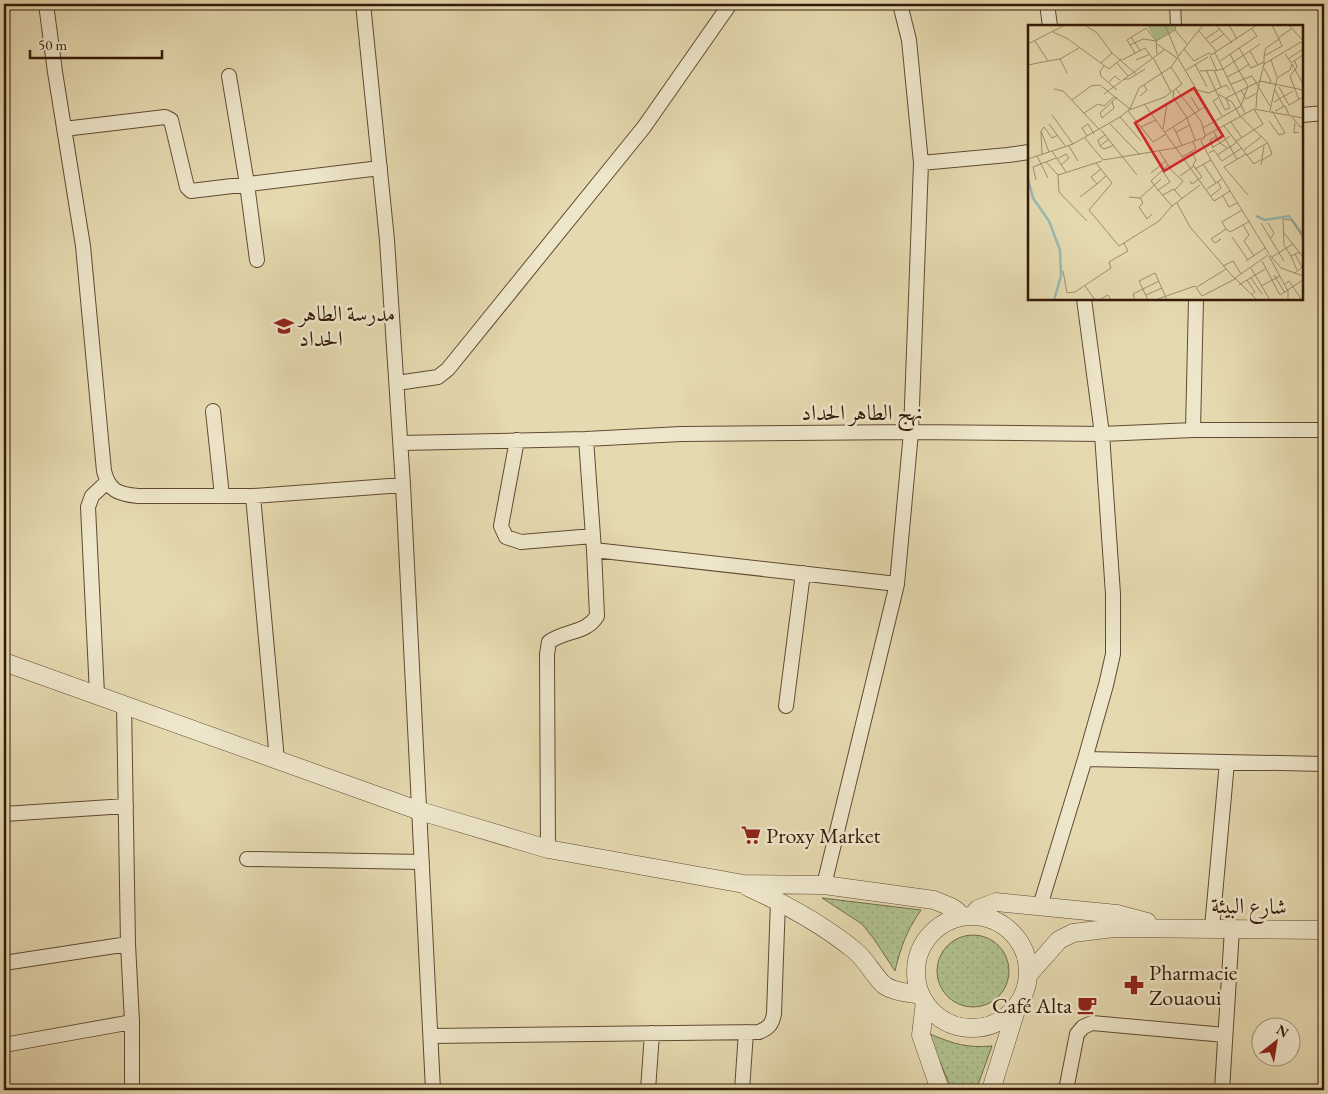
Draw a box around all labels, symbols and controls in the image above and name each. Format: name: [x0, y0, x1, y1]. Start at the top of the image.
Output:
inset map: [1028, 25, 1303, 300]
scale bar: [30, 28, 162, 60]
text: 50 m: [38, 35, 67, 54]
place label: مدرسة الطاهر الحداد: [297, 299, 395, 353]
school or university icon: مدرسة الطاهر الحداد: [273, 315, 295, 337]
street label: نهج الطاهر الحداد: [801, 398, 923, 432]
place label: Proxy Market: [766, 821, 881, 850]
supermarket icon: Proxy Market: [740, 824, 762, 846]
street label: شارع البيئة: [1211, 891, 1287, 925]
place label: Pharmacie Zouaoui: [1149, 958, 1238, 1012]
pharmacy icon: Pharmacie Zouaoui: [1123, 974, 1145, 996]
place label: Café Alta: [992, 991, 1072, 1020]
cafe icon: Café Alta: [1076, 994, 1098, 1016]
north arrow: [1250, 1016, 1300, 1066]
text: N: [1273, 1020, 1293, 1042]

